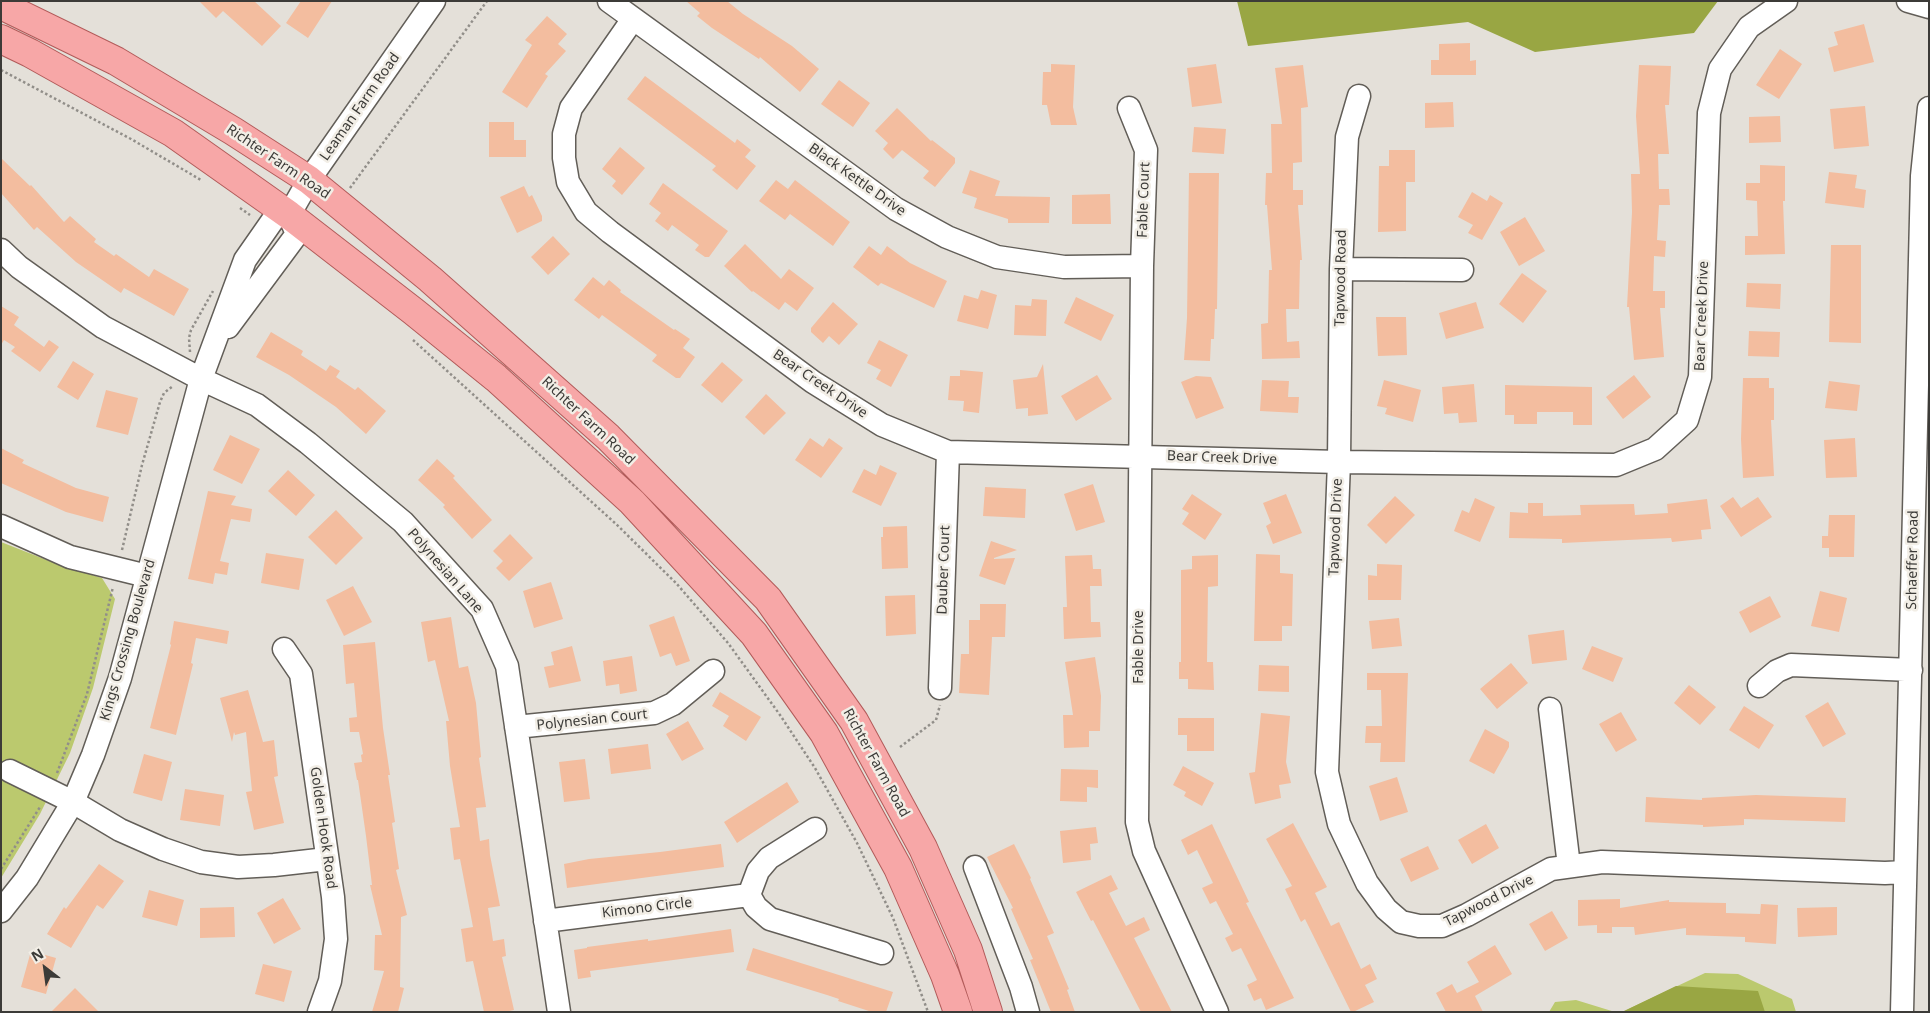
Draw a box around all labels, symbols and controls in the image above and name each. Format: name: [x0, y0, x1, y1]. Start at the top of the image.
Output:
street label: Leaman Farm Road: [317, 50, 403, 164]
street label: Richter Farm Road: [223, 121, 333, 203]
street label: Black Kettle Drive: [805, 140, 909, 220]
street label: Fable Court: [1134, 162, 1154, 238]
street label: Tapwood Road: [1332, 230, 1350, 326]
street label: Bear Creek Drive: [1692, 261, 1712, 371]
street label: Bear Creek Drive: [770, 346, 870, 422]
street label: Richter Farm Road: [538, 373, 638, 469]
street label: Bear Creek Drive: [1167, 448, 1277, 468]
street label: Tapwood Drive: [1326, 478, 1346, 576]
street label: Schaeffer Road: [1904, 510, 1922, 610]
street label: Polynesian Lane: [404, 525, 486, 617]
street label: Dauber Court: [934, 525, 954, 615]
street label: Kings Crossing Boulevard: [97, 557, 159, 723]
street label: Fable Drive: [1131, 610, 1147, 684]
street label: Polynesian Court: [536, 706, 648, 734]
street label: Richter Farm Road: [839, 706, 913, 820]
street label: Golden Hook Road: [306, 766, 340, 890]
street label: Tapwood Drive: [1442, 871, 1536, 931]
street label: Kimono Circle: [601, 894, 693, 922]
north arrow: [20, 943, 70, 993]
text: N: [28, 944, 47, 966]

